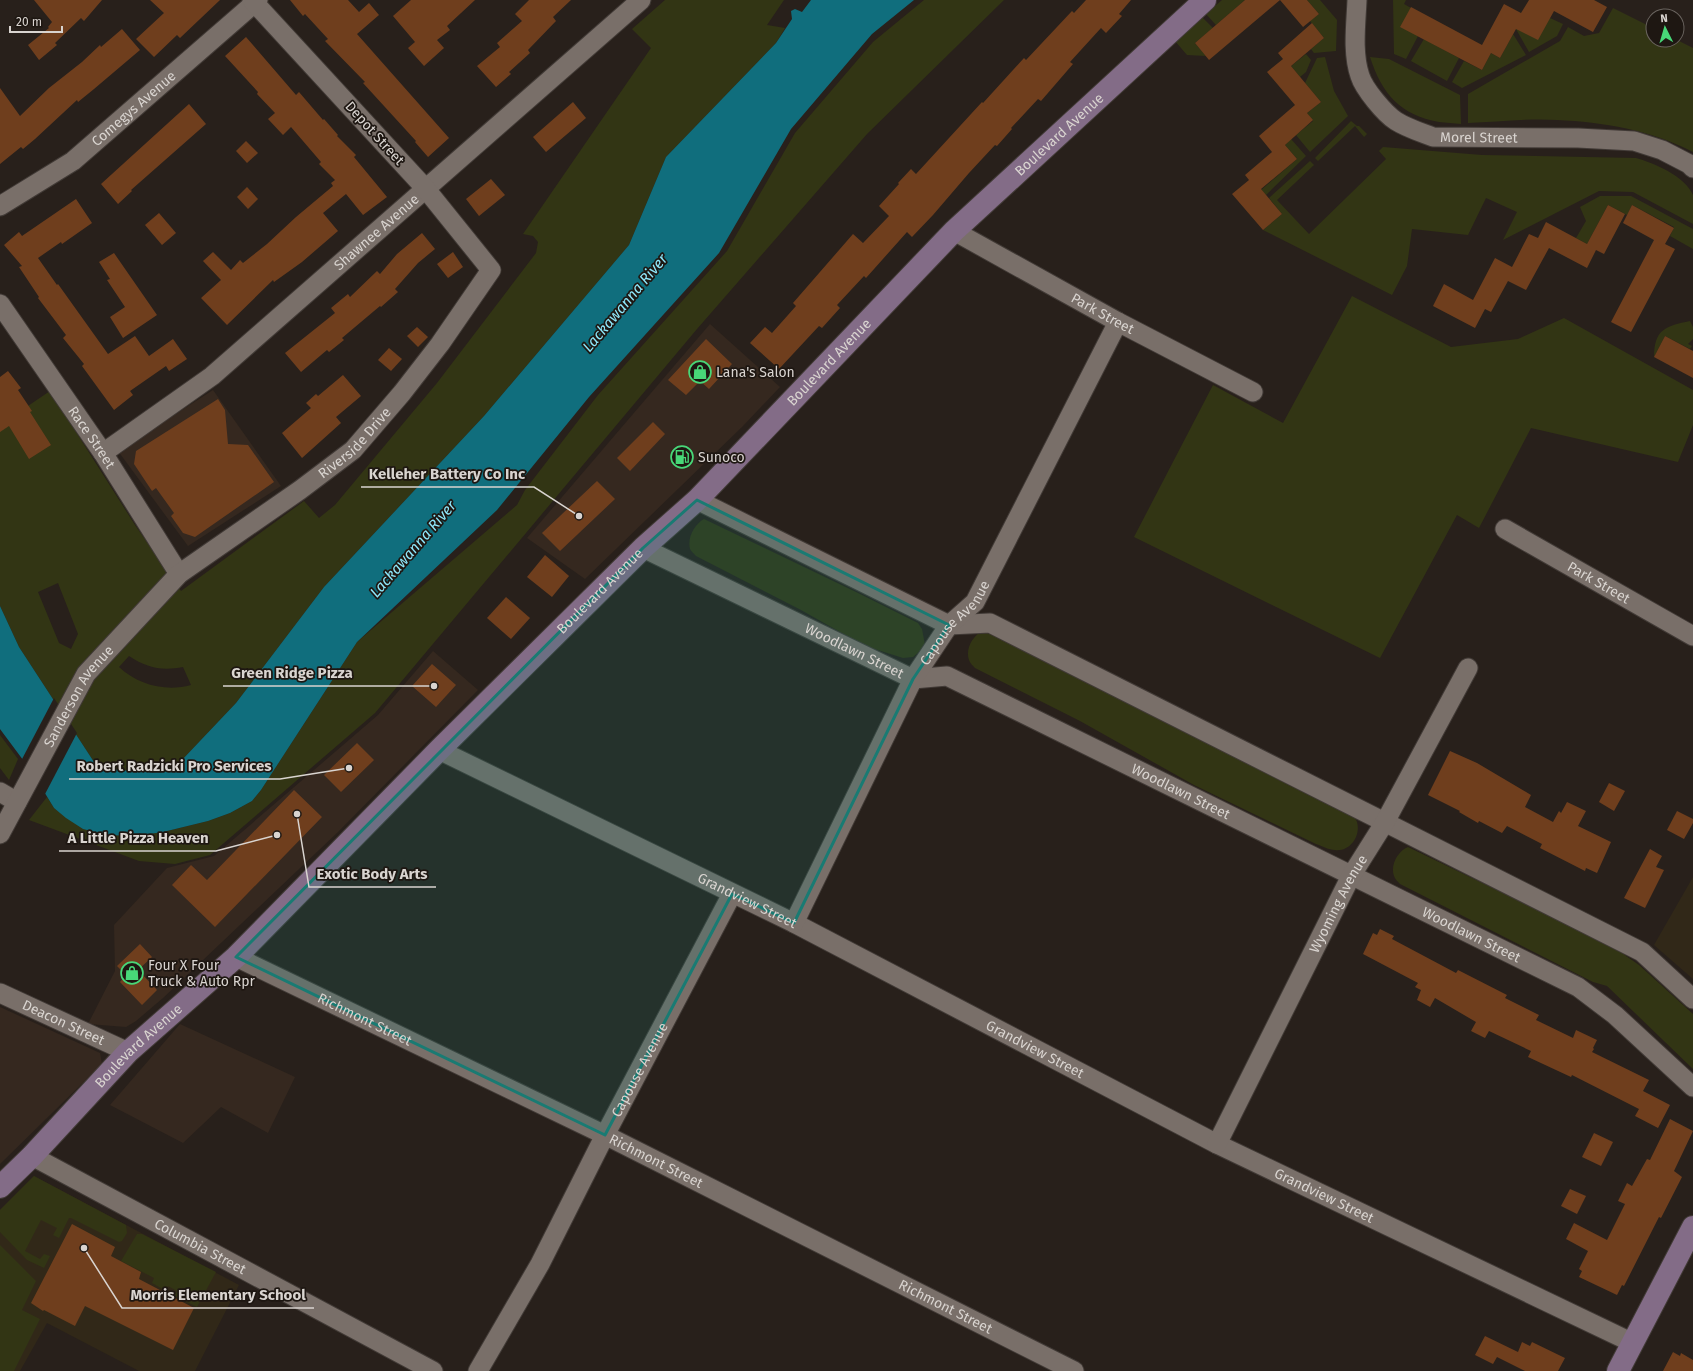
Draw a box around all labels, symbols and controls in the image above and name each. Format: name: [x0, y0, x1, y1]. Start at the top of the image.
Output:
scale bar: [10, 8, 62, 34]
north arrow: [1645, 8, 1685, 48]
text: N: [1660, 12, 1668, 25]
text: 20 m: [16, 15, 42, 29]
street label: Comegys Avenue: [88, 67, 180, 150]
street label: Boulevard Avenue: [1012, 90, 1107, 180]
street label: Depot Street: [342, 98, 408, 169]
street label: Morel Street: [1440, 129, 1519, 147]
street label: Shawnee Avenue: [331, 191, 423, 274]
water label: Lackawanna River: [579, 249, 672, 356]
street label: Park Street: [1068, 290, 1138, 338]
street label: Boulevard Avenue: [784, 315, 875, 410]
shop icon: Lana's Salon: [687, 359, 713, 385]
place label: Lana's Salon: [716, 364, 795, 381]
street label: Race Street: [64, 403, 119, 473]
street label: Riverside Drive: [315, 404, 395, 482]
fuel station icon: Sunoco: [669, 444, 695, 470]
place label: Sunoco: [698, 449, 745, 466]
callout: Kelleher Battery Co Inc: [361, 460, 534, 487]
text: Kelleher Battery Co Inc: [369, 465, 526, 483]
water label: Lackawanna River: [366, 496, 461, 601]
street label: Boulevard Avenue: [553, 545, 647, 638]
street label: Park Street: [1564, 558, 1634, 608]
street label: Capouse Avenue: [916, 578, 994, 669]
street label: Woodlawn Street: [802, 620, 907, 683]
street label: Sanderson Avenue: [40, 642, 117, 750]
callout: Green Ridge Pizza: [223, 659, 360, 686]
text: Green Ridge Pizza: [231, 664, 353, 682]
callout: Robert Radzicki Pro Services: [69, 752, 280, 779]
text: Robert Radzicki Pro Services: [77, 757, 271, 775]
street label: Woodlawn Street: [1129, 760, 1234, 824]
callout: A Little Pizza Heaven: [59, 824, 216, 851]
text: A Little Pizza Heaven: [66, 829, 209, 847]
street label: Wyoming Avenue: [1306, 852, 1371, 956]
callout: Exotic Body Arts: [309, 860, 436, 887]
text: Exotic Body Arts: [316, 865, 428, 883]
street label: Grandview Street: [695, 869, 800, 932]
street label: Woodlawn Street: [1419, 904, 1524, 967]
place label: Four X Four Truck & Auto Rpr: [148, 957, 256, 990]
shop icon: Four X Four Truck & Auto Rpr: [119, 960, 145, 986]
street label: Richmont Street: [315, 990, 415, 1050]
street label: Deacon Street: [20, 996, 108, 1049]
street label: Boulevard Avenue: [91, 1000, 186, 1091]
street label: Grandview Street: [983, 1017, 1088, 1082]
street label: Capouse Avenue: [608, 1020, 672, 1120]
street label: Richmont Street: [606, 1131, 706, 1192]
street label: Grandview Street: [1271, 1165, 1377, 1227]
street label: Columbia Street: [151, 1215, 250, 1279]
street label: Richmont Street: [896, 1276, 996, 1338]
callout: Morris Elementary School: [122, 1281, 314, 1308]
text: Morris Elementary School: [130, 1286, 306, 1304]

